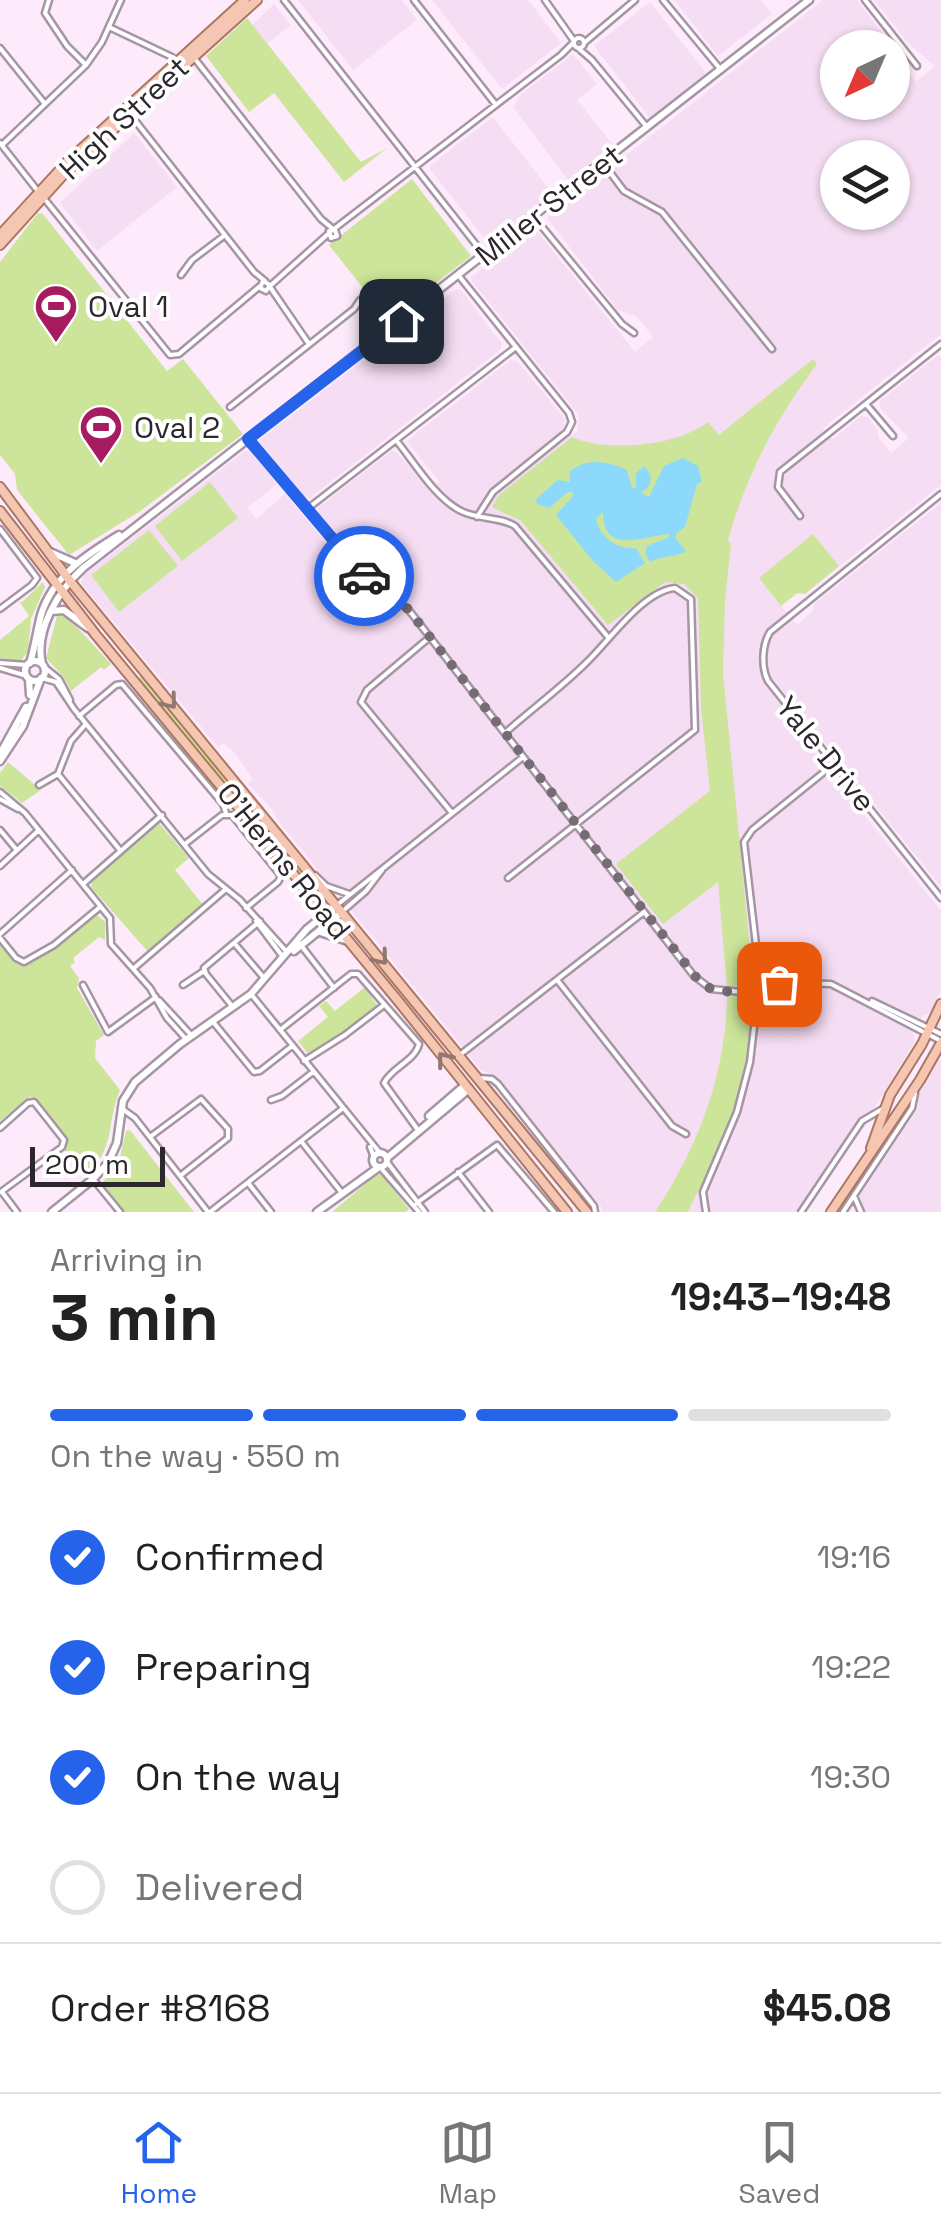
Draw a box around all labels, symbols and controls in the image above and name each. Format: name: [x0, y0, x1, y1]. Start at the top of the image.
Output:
north arrow: [820, 30, 910, 120]
map controls: [820, 30, 910, 230]
street label: High Street: [51, 48, 197, 188]
street label: Miller Street: [467, 135, 631, 275]
button: layers: [820, 140, 910, 230]
pin: [359, 279, 444, 364]
sports icon: Oval 1: [33, 283, 79, 344]
place label: Oval 1: [88, 287, 169, 326]
icon: home: [374, 294, 429, 349]
sports icon: Oval 2: [78, 404, 124, 465]
place label: Oval 2: [134, 408, 220, 447]
courier: [314, 526, 414, 626]
icon: car: [337, 549, 392, 604]
street label: Yale Drive: [767, 688, 885, 820]
one-way arrow: [158, 690, 176, 708]
street label: O'Herns Road: [209, 774, 359, 948]
pin: [737, 942, 822, 1027]
one-way arrow: [369, 947, 387, 965]
icon: bag: [752, 957, 807, 1012]
one-way arrow: [438, 1052, 456, 1070]
scale bar: [30, 1142, 165, 1186]
text: 200 m: [45, 1146, 129, 1182]
text: Arriving in: [50, 1240, 203, 1280]
text: 19:43–19:48: [671, 1273, 891, 1321]
text: 3 min: [50, 1276, 219, 1359]
text: On the way · 550 m: [50, 1436, 341, 1476]
icon: check: [50, 1530, 105, 1585]
text: Confirmed: [135, 1533, 325, 1581]
text: 19:16: [817, 1537, 891, 1577]
icon: check: [50, 1640, 105, 1695]
text: Preparing: [135, 1643, 312, 1691]
text: 19:22: [811, 1647, 891, 1687]
icon: check: [50, 1750, 105, 1805]
text: On the way: [135, 1753, 341, 1801]
text: 19:30: [810, 1757, 891, 1797]
text: Delivered: [135, 1863, 304, 1911]
text: Order #8168: [50, 1984, 270, 2032]
text: $45.08: [763, 1984, 891, 2032]
tab: Home: [121, 2115, 197, 2211]
tab: Map: [439, 2115, 497, 2211]
tab: Saved: [739, 2115, 820, 2211]

